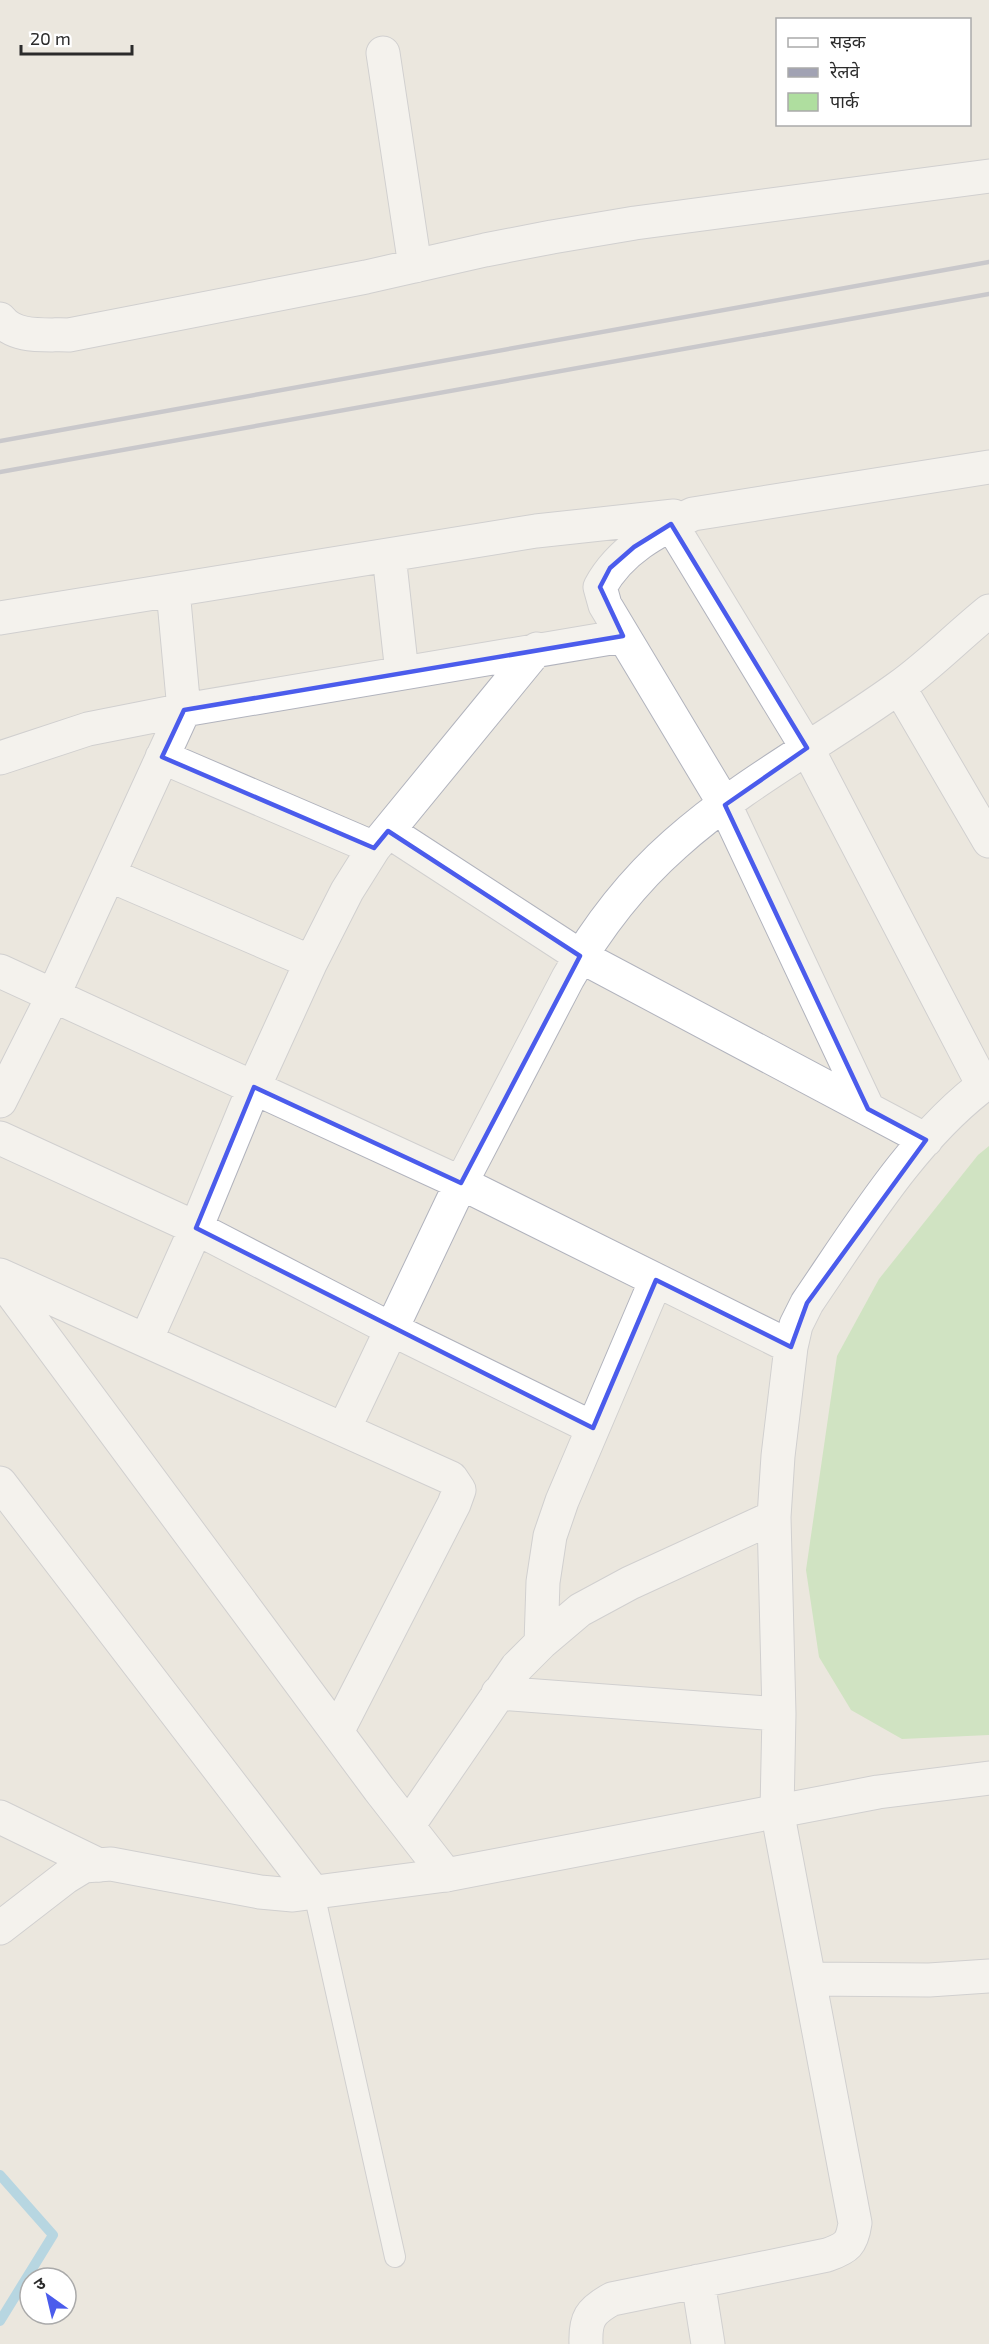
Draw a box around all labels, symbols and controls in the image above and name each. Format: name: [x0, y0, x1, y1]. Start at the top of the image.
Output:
scale bar: [21, 18, 132, 56]
legend: [776, 18, 971, 126]
text: 20 m: [30, 27, 71, 49]
text: सड़क: [830, 30, 867, 52]
text: रेलवे: [829, 60, 861, 82]
text: पार्क: [830, 90, 860, 112]
north arrow: [18, 2266, 78, 2326]
text: उ: [30, 2272, 49, 2294]

